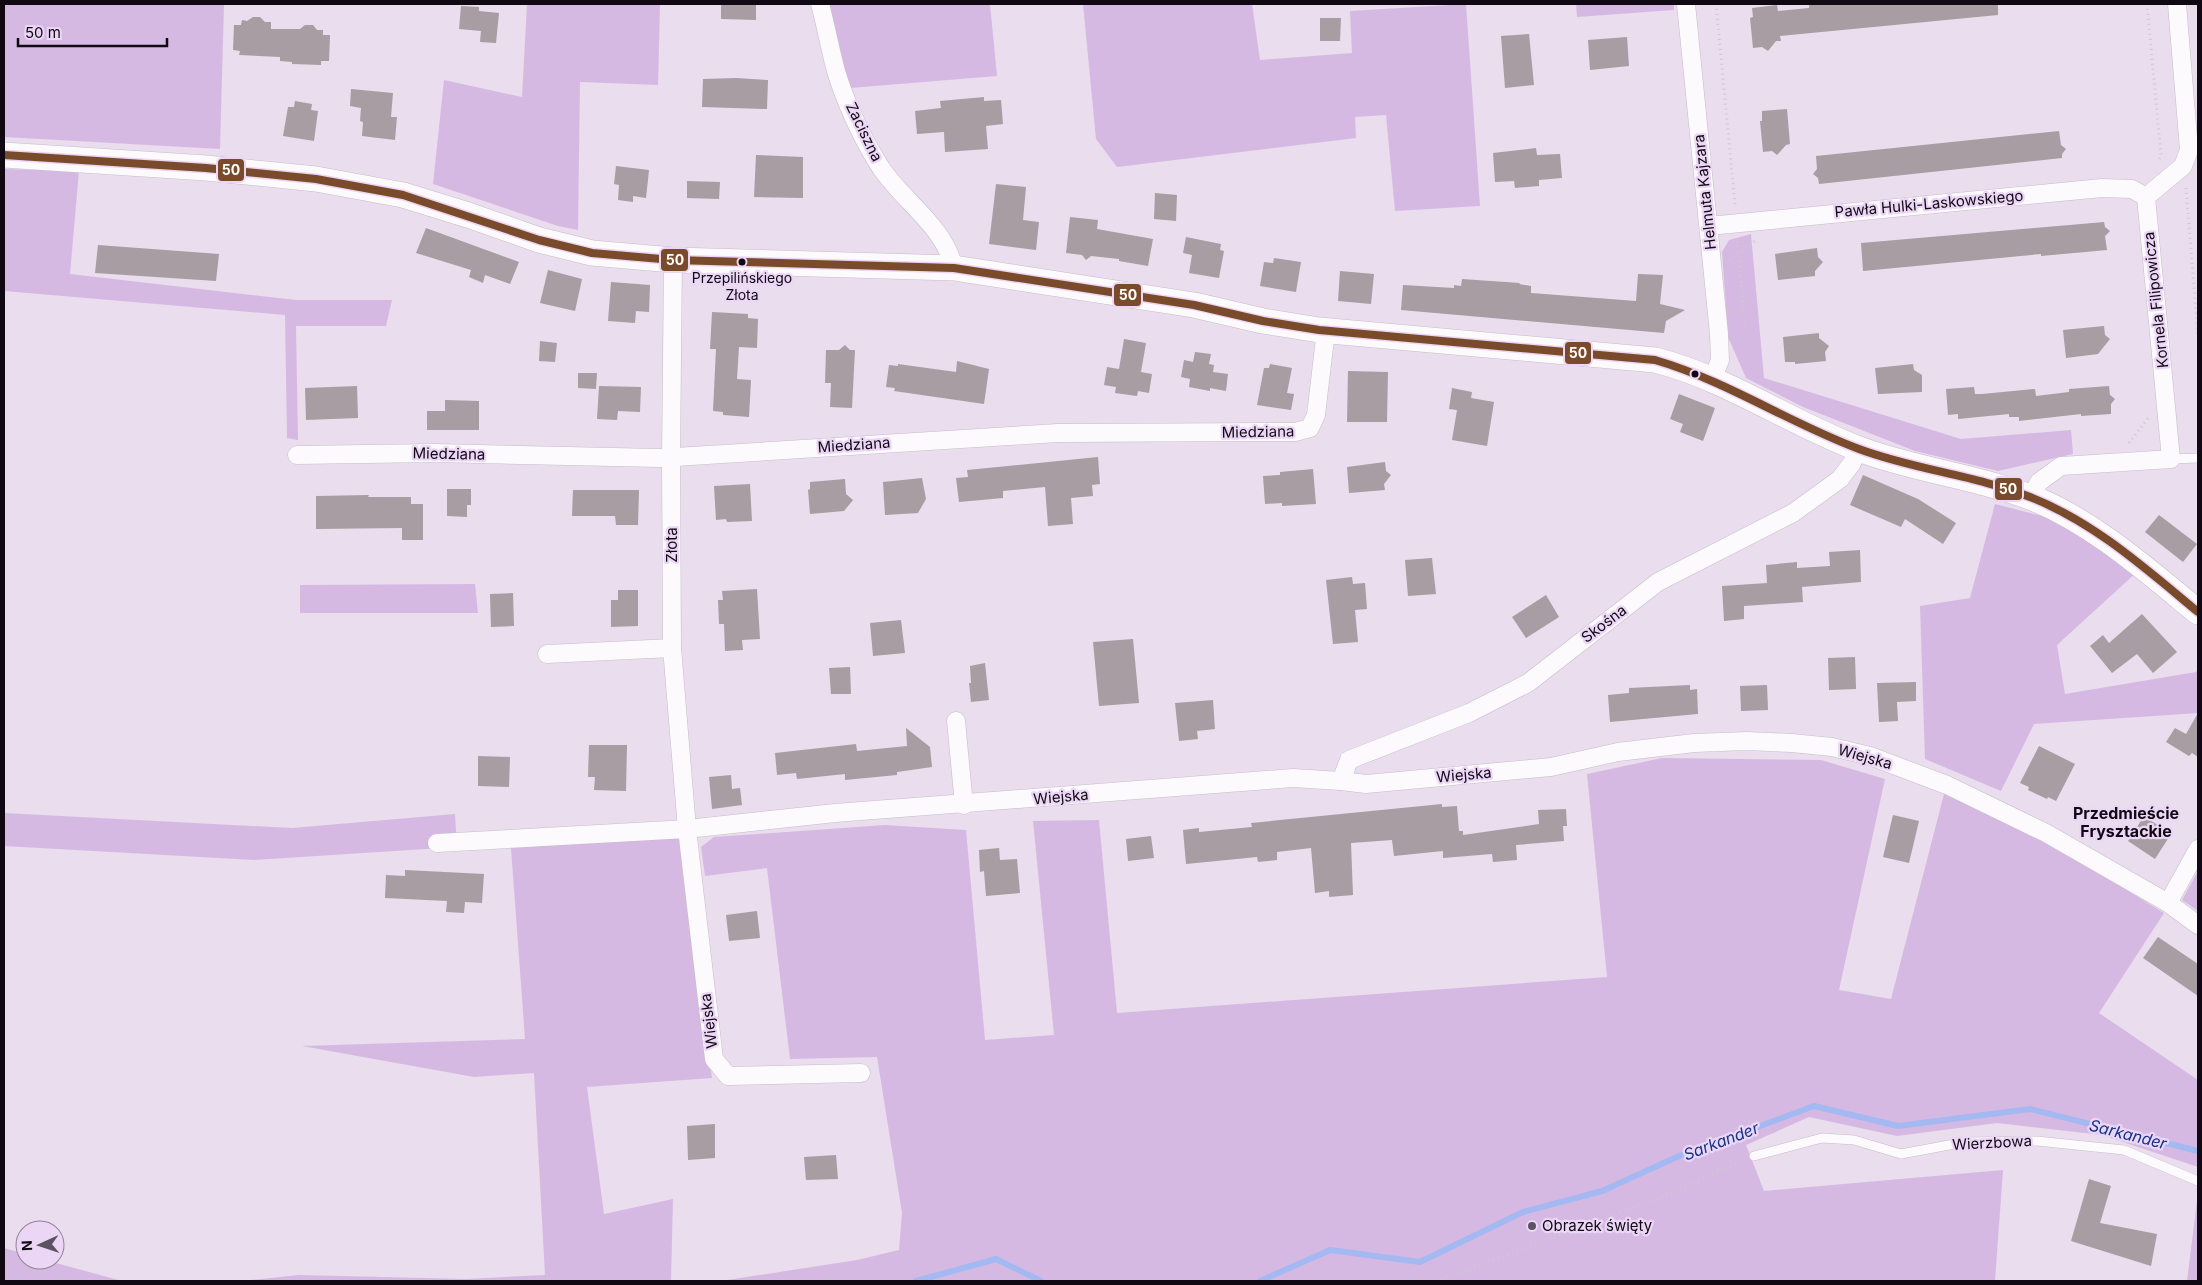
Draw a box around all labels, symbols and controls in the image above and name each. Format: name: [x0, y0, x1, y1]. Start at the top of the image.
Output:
scale bar: [18, 15, 166, 47]
text: 50 m: [25, 23, 61, 42]
street label: Zaciszna: [842, 99, 887, 165]
street label: Helmuta Kajzara: [1689, 133, 1720, 251]
line badge: 50: [217, 158, 245, 182]
text: 50: [222, 161, 240, 178]
street label: Pawła Hulki-Laskowskiego: [1834, 186, 2024, 221]
street label: Kornela Filipowicza: [2139, 231, 2172, 369]
line badge: 50: [660, 248, 689, 272]
text: 50: [666, 251, 684, 268]
marker: Przepilińskiego Złota: [737, 257, 747, 267]
place label: Przepilińskiego Złota: [692, 269, 792, 303]
line badge: 50: [1113, 283, 1142, 307]
text: 50: [1119, 286, 1137, 303]
line badge: 50: [1564, 341, 1592, 365]
text: 50: [1569, 344, 1587, 361]
unlabelled marker: [1690, 369, 1700, 379]
street label: Miedziana: [1221, 421, 1295, 442]
street label: Miedziana: [817, 432, 891, 457]
street label: Miedziana: [412, 443, 486, 464]
line badge: 50: [1994, 477, 2023, 501]
text: 50: [1999, 480, 2017, 497]
street label: Złota: [662, 527, 681, 563]
street label: Skośna: [1577, 600, 1630, 647]
street label: Wiejska: [1836, 740, 1894, 773]
street label: Wiejska: [1436, 763, 1492, 786]
street label: Wiejska: [1033, 785, 1089, 808]
district label: Przedmieście Frysztackie: [2073, 803, 2179, 841]
street label: Wiejska: [696, 992, 721, 1050]
water label: Sarkander: [2087, 1115, 2170, 1154]
water label: Sarkander: [1680, 1117, 1762, 1165]
street label: Wierzbowa: [1952, 1131, 2032, 1154]
place label: Obrazek święty: [1542, 1216, 1653, 1235]
north arrow: [15, 1220, 65, 1270]
marker: Obrazek święty: [1526, 1220, 1538, 1232]
text: N: [18, 1240, 35, 1251]

